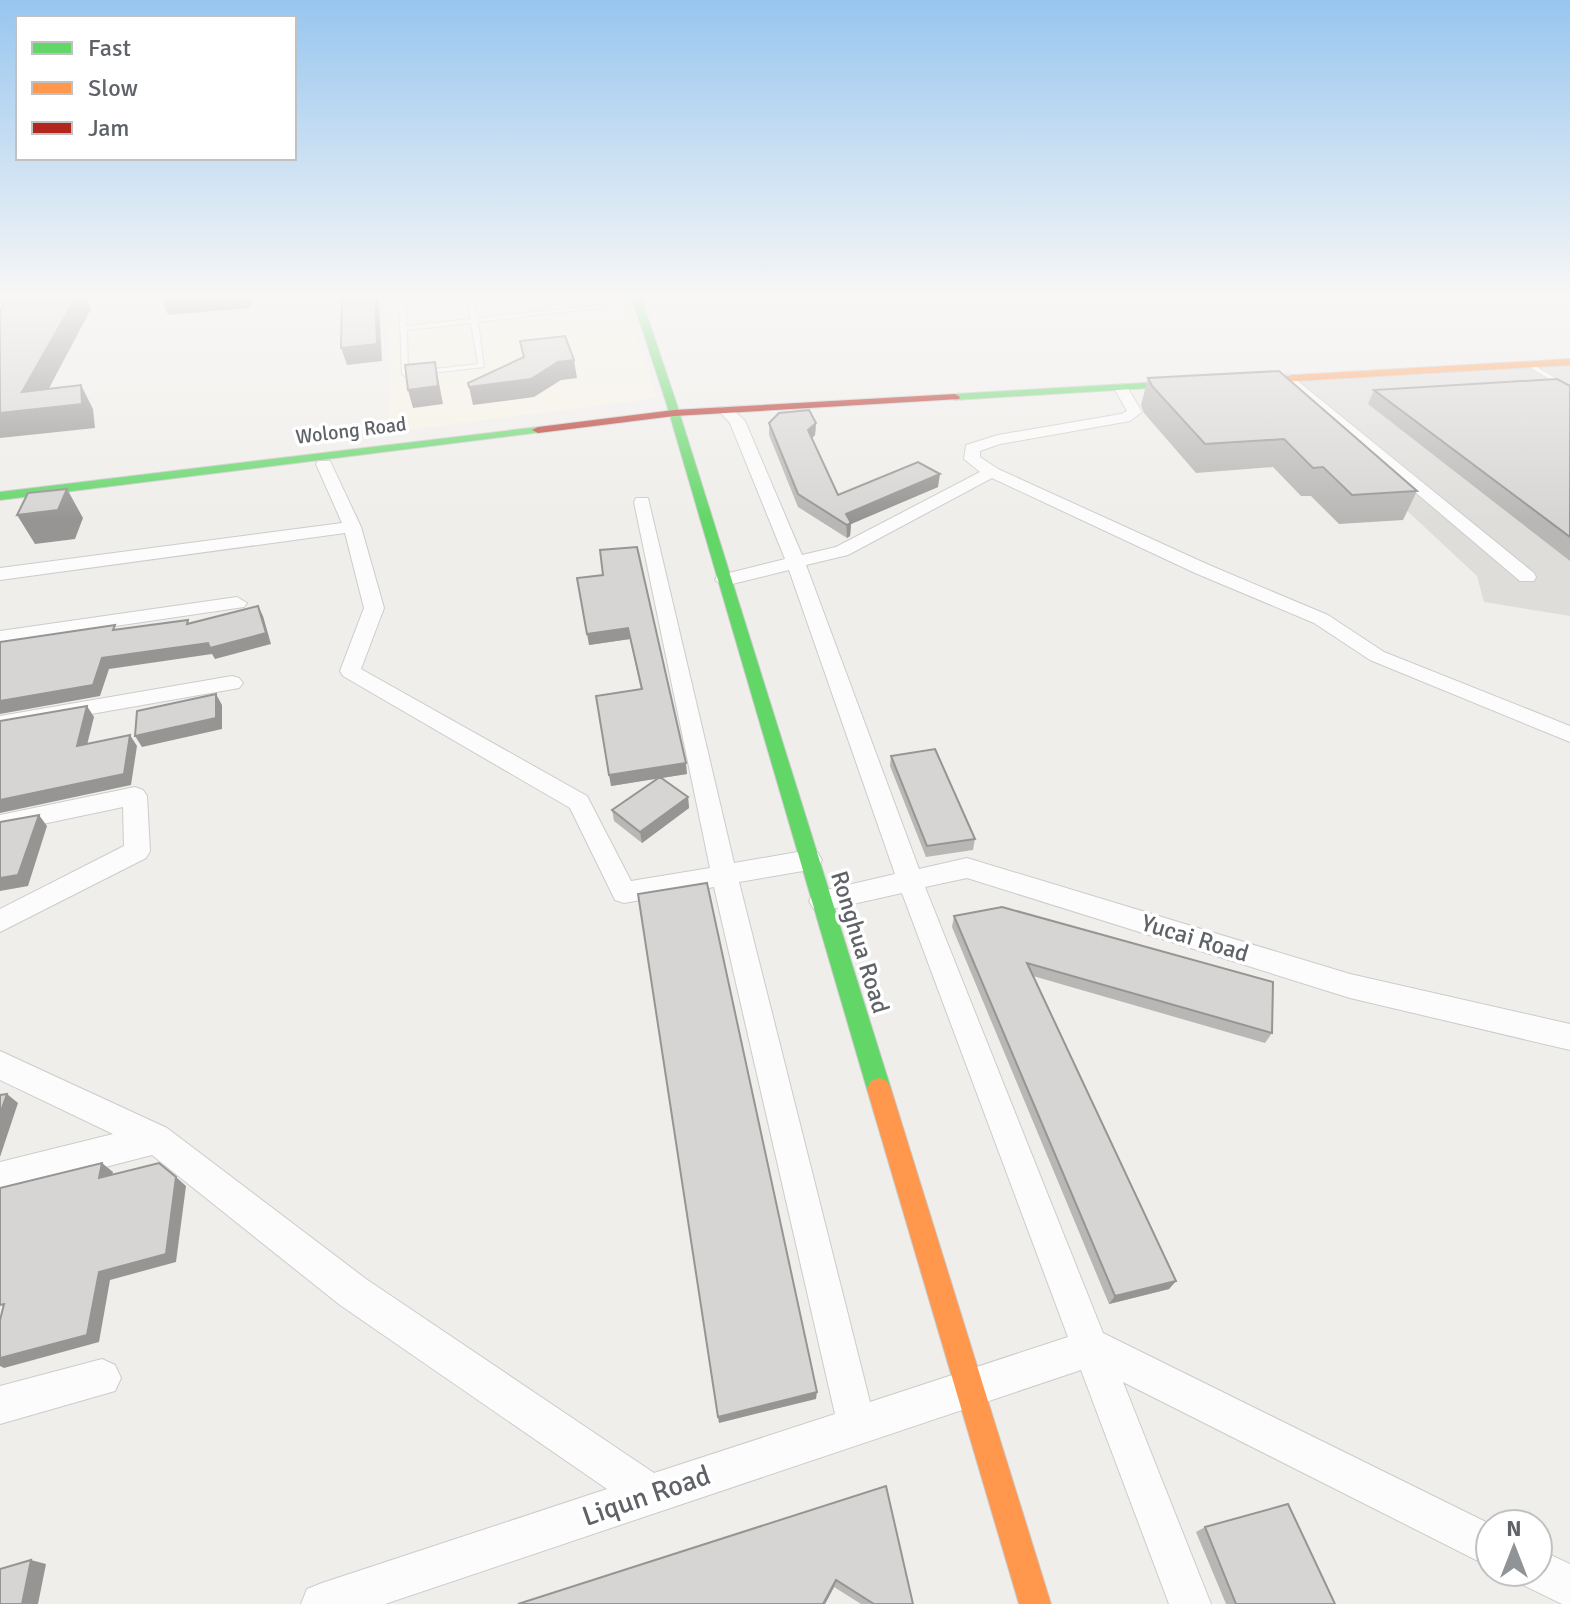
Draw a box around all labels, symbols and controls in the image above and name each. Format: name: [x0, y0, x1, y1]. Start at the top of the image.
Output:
legend: [16, 16, 296, 160]
text: Fast: [88, 33, 131, 63]
text: Slow: [88, 73, 138, 103]
text: Jam: [88, 113, 129, 143]
street label: Wolong Road: [294, 411, 408, 450]
street label: Ronghua Road: [824, 867, 896, 1017]
street label: Yucai Road: [1138, 907, 1252, 969]
street label: Liqun Road: [578, 1458, 715, 1534]
north arrow: [1474, 1508, 1554, 1588]
text: N: [1506, 1515, 1522, 1542]

